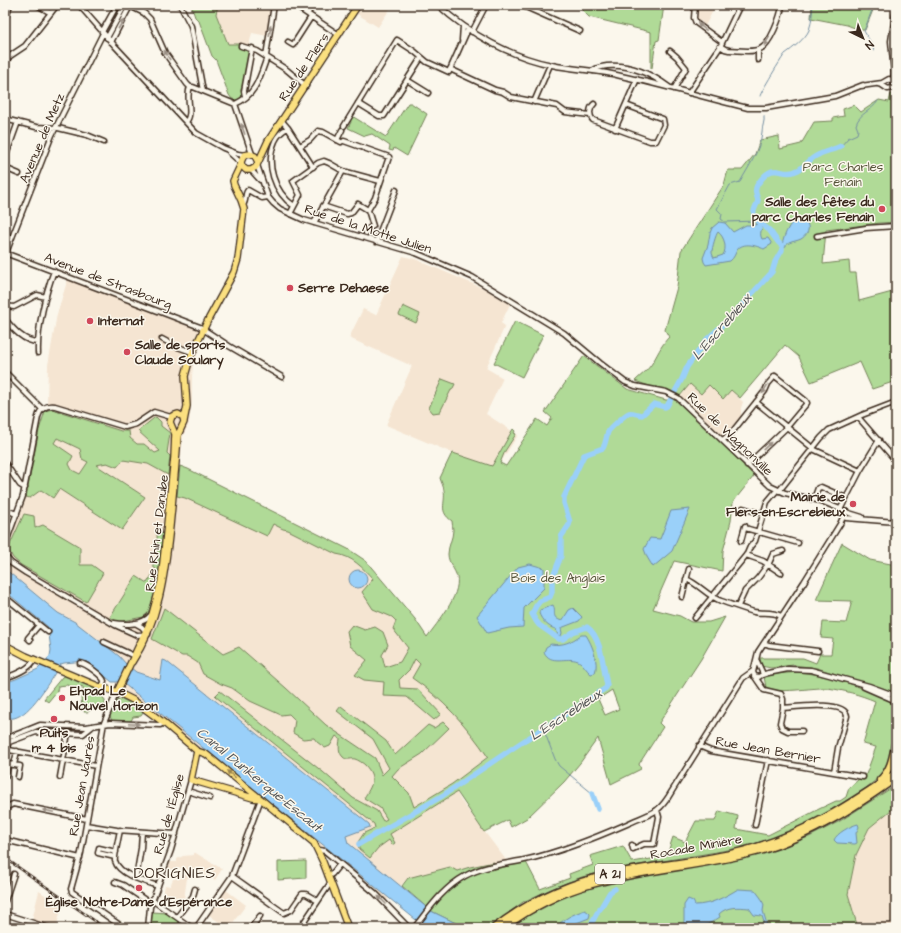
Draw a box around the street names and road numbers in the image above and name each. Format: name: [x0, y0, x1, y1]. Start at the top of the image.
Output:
street label: Rue de Flers: [275, 29, 334, 105]
street label: Avenue de Metz: [15, 90, 69, 186]
street label: Rue de la Motte Julien: [302, 200, 434, 258]
street label: Avenue de Strasbourg: [41, 248, 175, 315]
street label: Rue de Wagnonville: [683, 388, 777, 480]
street label: Rue Rhin et Danube: [141, 474, 173, 592]
street label: Rue Jean Bernier: [714, 732, 822, 768]
street label: Rue Jean Jaurès: [64, 734, 100, 837]
street label: Rue de l'Église: [149, 772, 190, 857]
street label: Rocade Minière: [649, 830, 743, 864]
road number: A 21: [595, 864, 625, 884]

